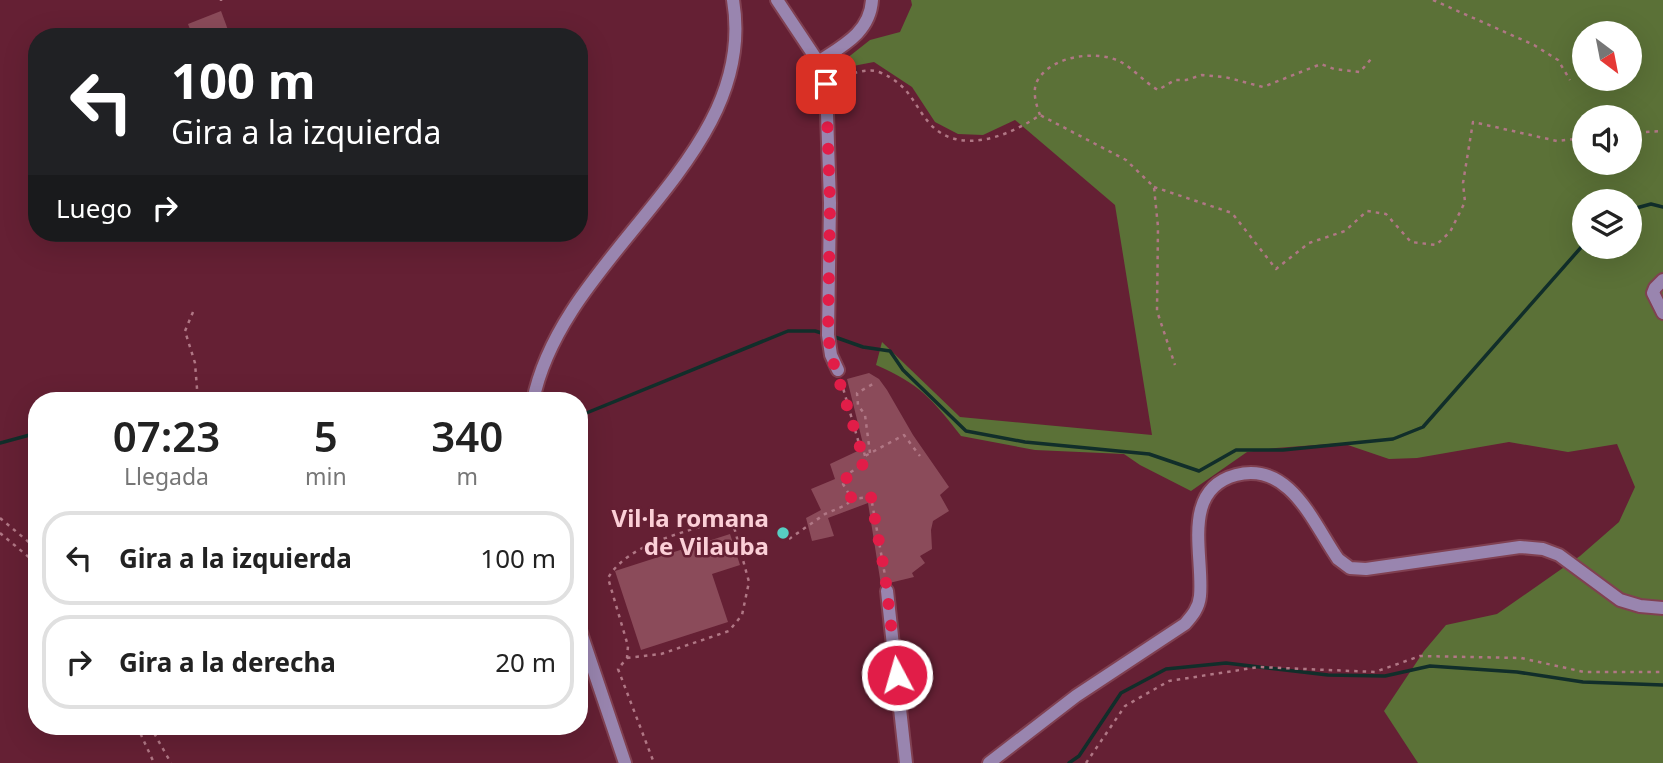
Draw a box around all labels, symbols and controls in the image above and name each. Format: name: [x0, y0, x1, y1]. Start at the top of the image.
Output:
north arrow: [1572, 21, 1642, 91]
map controls: [1572, 21, 1642, 259]
text: 100 m: [171, 47, 316, 113]
pin: [796, 54, 856, 114]
icon: left: [56, 56, 147, 147]
icon: arrive: [807, 65, 845, 103]
button: sound: [1572, 105, 1642, 175]
text: Gira a la izquierda: [171, 110, 441, 153]
icon: right: [146, 189, 184, 227]
button: layers: [1572, 189, 1642, 259]
text: Luego: [56, 190, 132, 226]
text: 07:23: [113, 407, 220, 464]
text: 5: [314, 407, 338, 464]
text: 340: [431, 407, 503, 464]
text: Llegada: [124, 460, 209, 492]
text: min: [305, 460, 347, 492]
text: m: [457, 460, 478, 492]
place label: Vil·la romana de Vilauba: [612, 501, 769, 562]
marker: Vil·la romana de Vilauba: [775, 525, 791, 541]
icon: left: [60, 539, 98, 577]
text: Gira a la izquierda: [119, 540, 352, 576]
text: 100 m: [480, 540, 556, 576]
position arrow: [860, 638, 934, 712]
icon: right: [60, 643, 98, 681]
text: Gira a la derecha: [119, 644, 336, 680]
text: 20 m: [495, 644, 556, 680]

